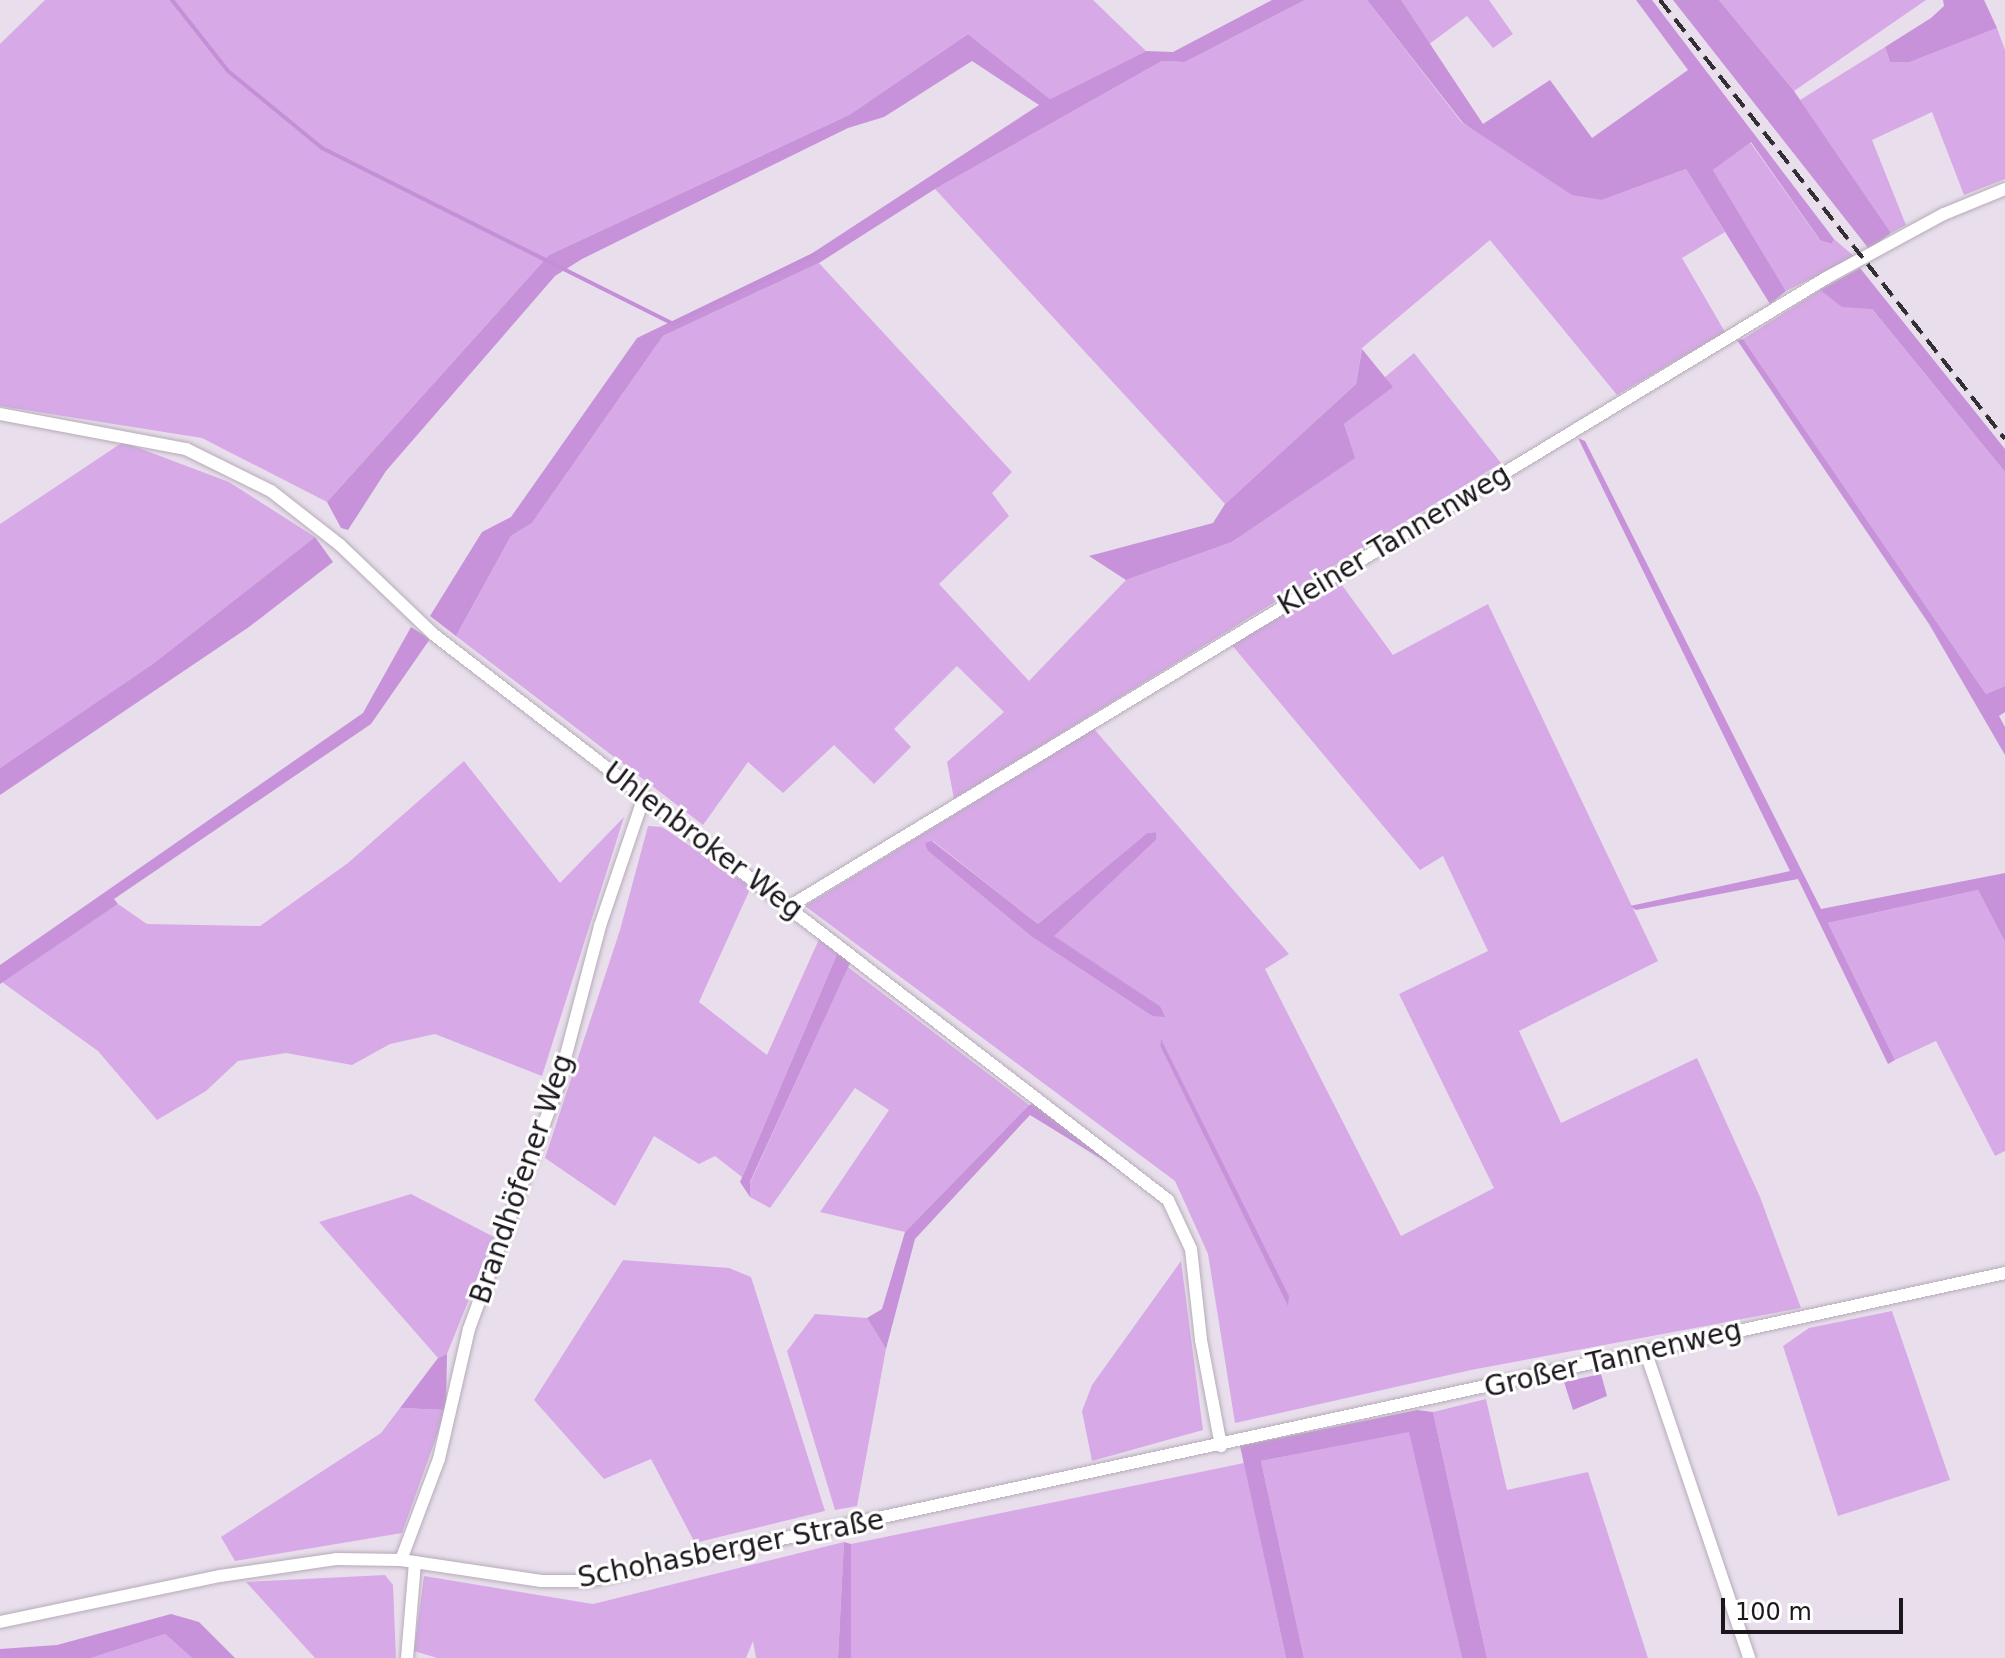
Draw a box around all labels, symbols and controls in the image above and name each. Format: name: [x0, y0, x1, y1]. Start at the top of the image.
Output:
street label: Kleiner Tannenweg: [1272, 457, 1516, 623]
street label: Uhlenbroker Weg: [597, 755, 809, 927]
street label: Brandhöfener Weg: [464, 1050, 580, 1308]
street label: Großer Tannenweg: [1481, 1313, 1745, 1405]
street label: Schohasberger Straße: [575, 1503, 887, 1595]
scale bar: [1725, 1582, 1907, 1632]
text: 100 m: [1735, 1598, 1812, 1626]

